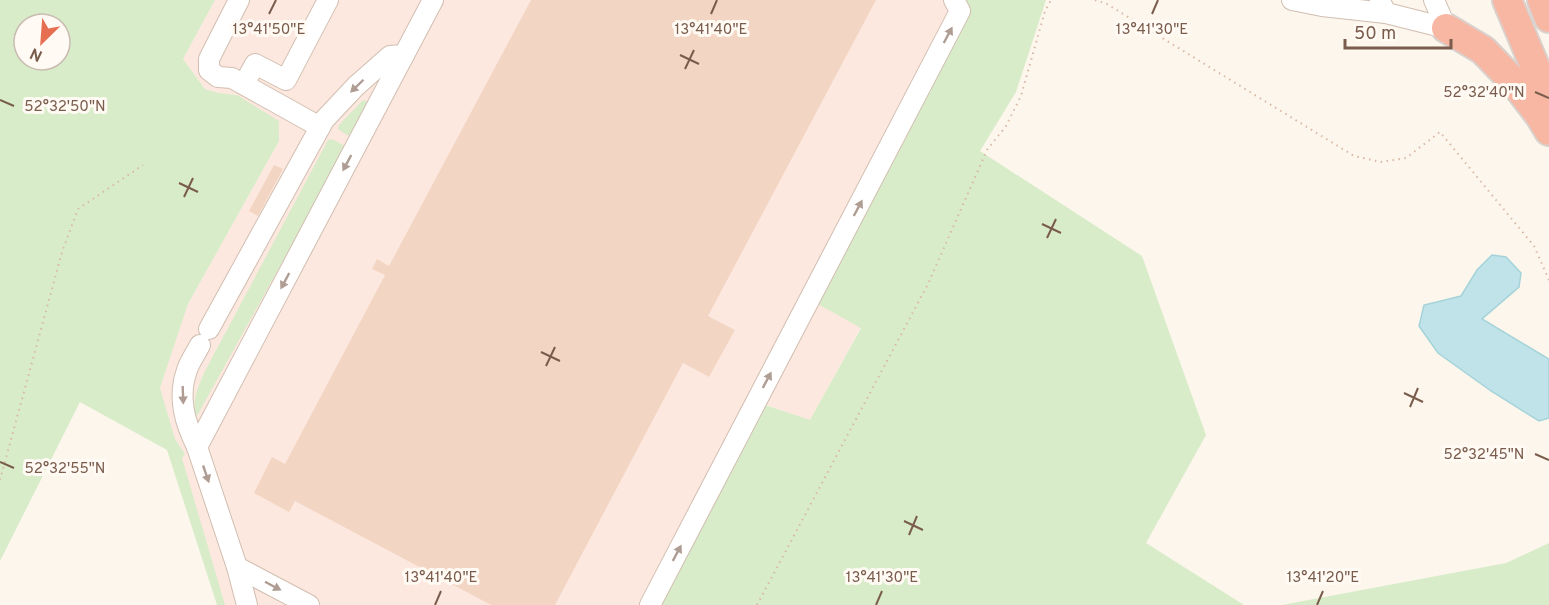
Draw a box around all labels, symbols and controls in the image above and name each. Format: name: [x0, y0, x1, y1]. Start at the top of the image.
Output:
north arrow: [12, 12, 72, 72]
scale bar: [1345, 12, 1452, 50]
text: 13°41'50"E: [233, 21, 305, 40]
text: 13°41'40"E: [675, 21, 747, 40]
text: 13°41'30"E: [1116, 21, 1188, 40]
text: 50 m: [1354, 23, 1396, 46]
one-way arrow: [943, 26, 953, 43]
text: N: [27, 42, 46, 65]
one-way arrow: [350, 78, 364, 92]
text: 52°32'40"N: [1443, 84, 1525, 103]
text: 52°32'50"N: [24, 98, 106, 117]
one-way arrow: [342, 155, 352, 172]
one-way arrow: [853, 199, 862, 216]
one-way arrow: [280, 273, 289, 290]
one-way arrow: [762, 372, 772, 389]
one-way arrow: [178, 386, 187, 405]
text: 52°32'45"N: [1444, 446, 1524, 465]
text: 52°32'55"N: [25, 460, 105, 479]
one-way arrow: [201, 465, 211, 483]
one-way arrow: [672, 544, 682, 561]
text: 13°41'40"E: [405, 569, 477, 588]
text: 13°41'30"E: [846, 569, 918, 588]
text: 13°41'20"E: [1287, 569, 1359, 588]
one-way arrow: [265, 581, 282, 591]

